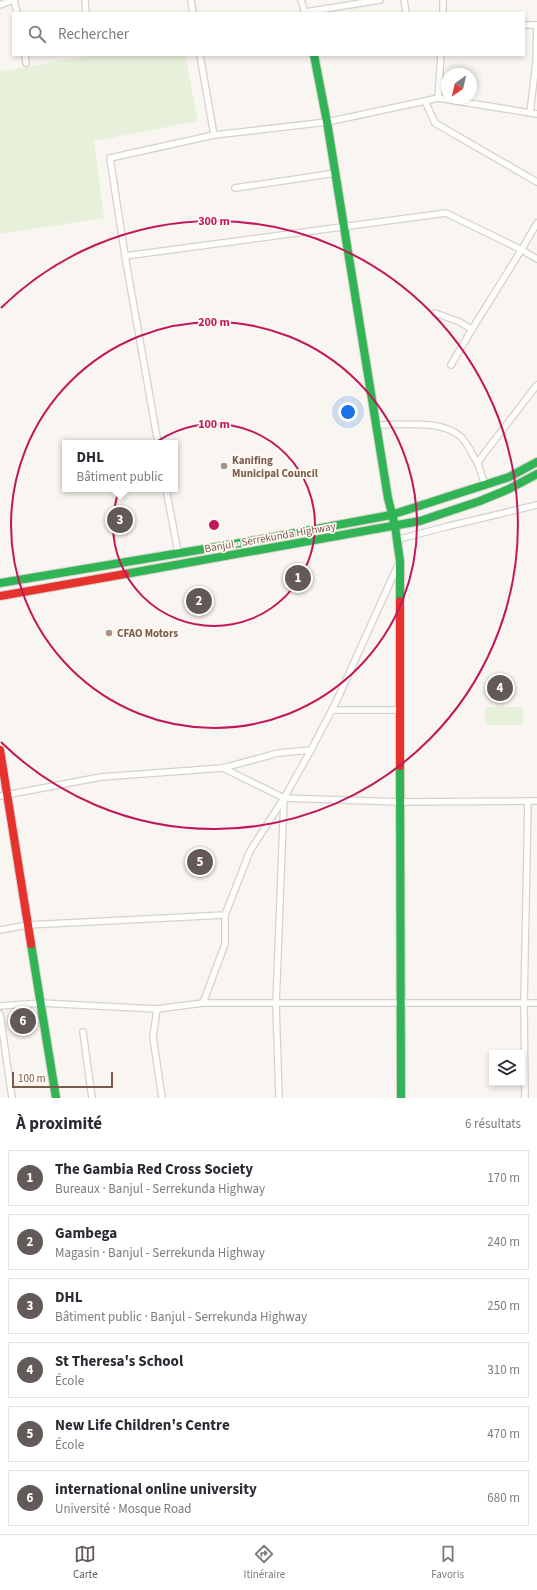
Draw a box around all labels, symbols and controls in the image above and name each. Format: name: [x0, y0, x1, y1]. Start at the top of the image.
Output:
search box: [12, 12, 525, 56]
icon: search: [26, 23, 48, 45]
text: Rechercher: [58, 24, 129, 45]
north arrow: [441, 68, 477, 104]
text: 300 m: [198, 213, 230, 230]
text: 200 m: [198, 314, 230, 331]
your location: [338, 402, 358, 422]
text: 100 m: [198, 416, 230, 433]
popup: [62, 440, 178, 492]
text: DHL: [77, 447, 104, 468]
place label: Kanifing Municipal Council: [232, 453, 319, 481]
marker: Kanifing Municipal Council: [219, 461, 229, 471]
text: Bâtiment public: [77, 468, 163, 486]
pin: 3: [107, 505, 133, 535]
centre of rings: [207, 518, 221, 532]
street label: Banjul - Serrekunda Highway: [203, 519, 337, 556]
pin: 1: [285, 563, 311, 593]
pin: 2: [186, 586, 212, 616]
place label: CFAO Motors: [117, 626, 178, 641]
marker: CFAO Motors: [104, 628, 114, 638]
pin: 4: [487, 673, 513, 703]
pin: 5: [187, 847, 213, 877]
pin: 6: [10, 1006, 36, 1036]
map controls: [489, 1050, 525, 1086]
button: layers: [489, 1050, 525, 1086]
scale bar: [12, 1070, 113, 1089]
text: 100 m: [18, 1071, 46, 1086]
text: À proximité: [16, 1112, 102, 1136]
text: 6 résultats: [465, 1115, 521, 1133]
text: The Gambia Red Cross Society: [55, 1159, 253, 1180]
text: 1: [27, 1169, 33, 1187]
text: 170 m: [487, 1169, 520, 1187]
text: Bureaux · Banjul - Serrekunda Highway: [55, 1180, 265, 1198]
text: Gambega: [55, 1223, 117, 1244]
text: 2: [27, 1233, 33, 1251]
text: 240 m: [487, 1233, 520, 1251]
text: Magasin · Banjul - Serrekunda Highway: [55, 1244, 265, 1262]
text: DHL: [55, 1287, 82, 1308]
text: 3: [27, 1297, 33, 1315]
text: 250 m: [487, 1297, 520, 1315]
text: Bâtiment public · Banjul - Serrekunda Highway: [55, 1308, 307, 1326]
text: St Theresa's School: [55, 1351, 183, 1372]
text: 4: [27, 1361, 33, 1379]
text: 310 m: [487, 1361, 520, 1379]
text: École: [55, 1372, 84, 1390]
text: New Life Children's Centre: [55, 1415, 230, 1436]
text: 5: [27, 1425, 33, 1443]
text: 470 m: [487, 1425, 520, 1443]
text: École: [55, 1436, 84, 1454]
text: international online university: [55, 1479, 257, 1500]
text: 6: [27, 1489, 33, 1507]
text: 680 m: [487, 1489, 520, 1507]
text: Université · Mosque Road: [55, 1500, 192, 1518]
tab: Carte: [73, 1543, 98, 1582]
tab: Itinéraire: [244, 1543, 285, 1582]
tab: Favoris: [431, 1543, 464, 1582]

